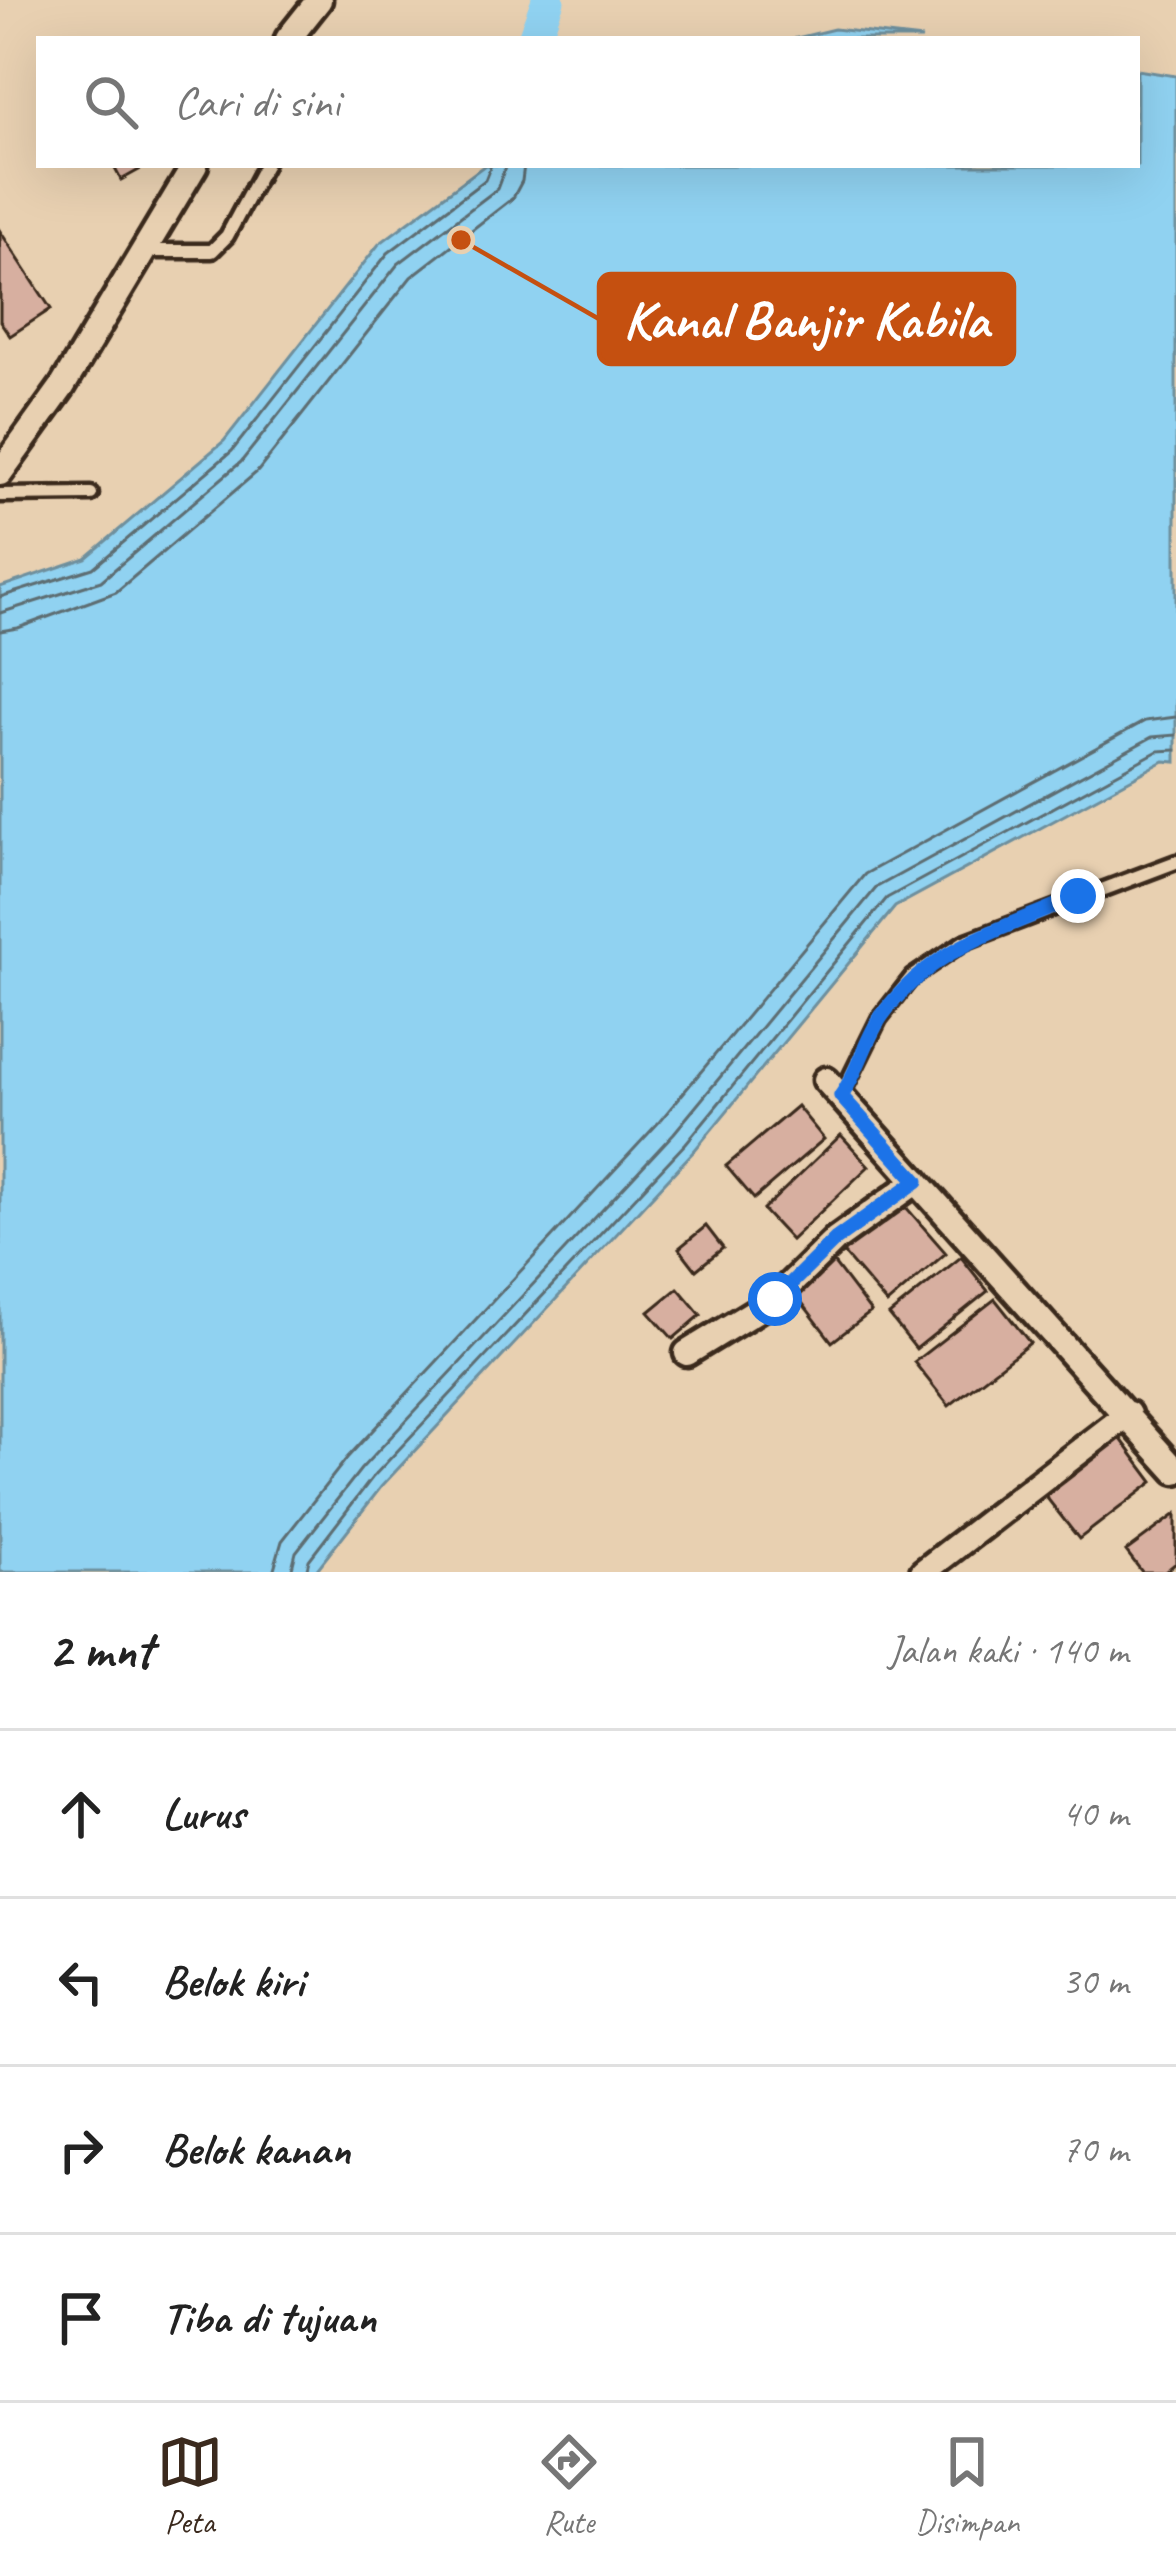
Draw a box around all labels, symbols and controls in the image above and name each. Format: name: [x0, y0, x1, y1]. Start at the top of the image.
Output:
search box: [36, 36, 1140, 168]
icon: search: [78, 69, 144, 135]
text: Cari di sini: [174, 74, 340, 131]
callout: Kanal Banjir Kabila: [599, 274, 1014, 364]
text: Kanal Banjir Kabila: [623, 286, 993, 354]
route end: [1051, 869, 1105, 923]
route start: [748, 1272, 802, 1326]
text: 2 mnt: [48, 1618, 153, 1682]
text: Jalan kaki · 140 m: [888, 1626, 1128, 1675]
icon: ahead: [48, 1781, 114, 1847]
text: Lurus: [162, 1785, 245, 1842]
text: 40 m: [1062, 1789, 1128, 1838]
icon: left: [48, 1949, 114, 2015]
text: Belok kiri: [162, 1953, 304, 2010]
text: 30 m: [1062, 1957, 1128, 2006]
icon: right: [48, 2117, 114, 2183]
text: Belok kanan: [162, 2121, 350, 2178]
text: 70 m: [1062, 2125, 1128, 2174]
icon: arrive: [48, 2285, 114, 2351]
text: Tiba di tujuan: [162, 2289, 376, 2346]
tab: Peta: [157, 2429, 223, 2543]
tab: Rute: [536, 2429, 602, 2543]
tab: Disimpan: [915, 2429, 1019, 2543]

